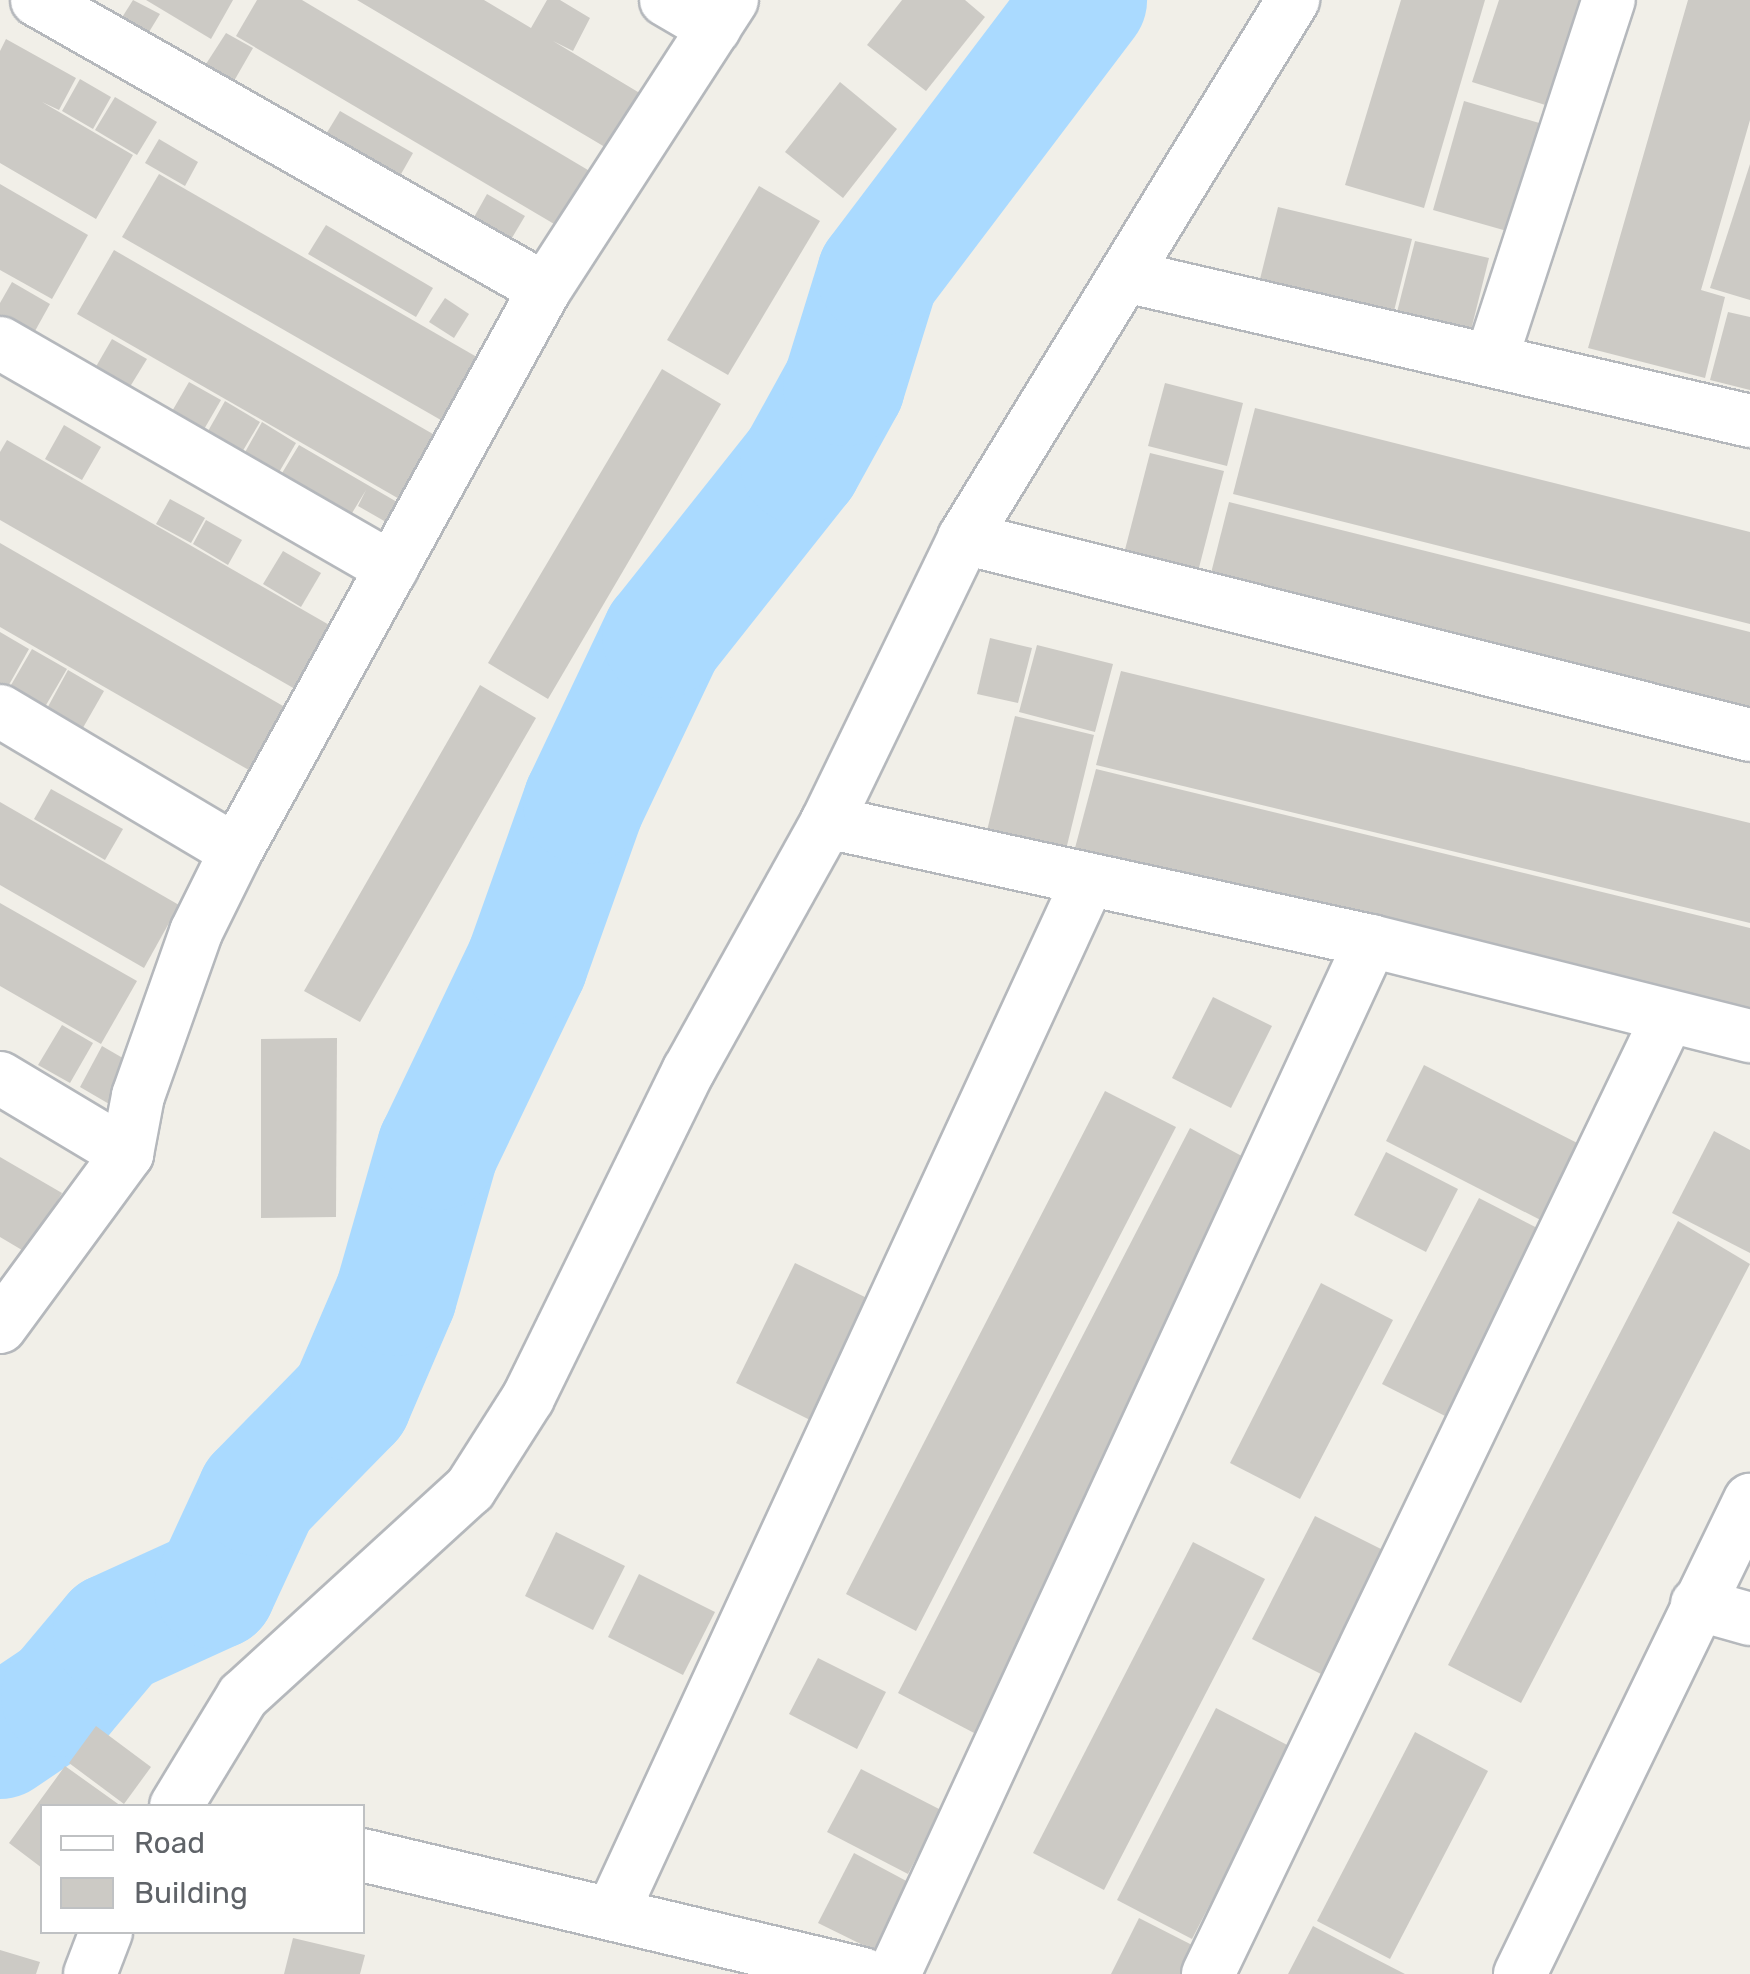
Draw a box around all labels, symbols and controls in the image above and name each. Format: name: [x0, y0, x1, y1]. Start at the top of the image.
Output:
legend: [40, 1804, 365, 1934]
text: Road: [134, 1825, 205, 1861]
text: Building: [134, 1875, 248, 1911]

